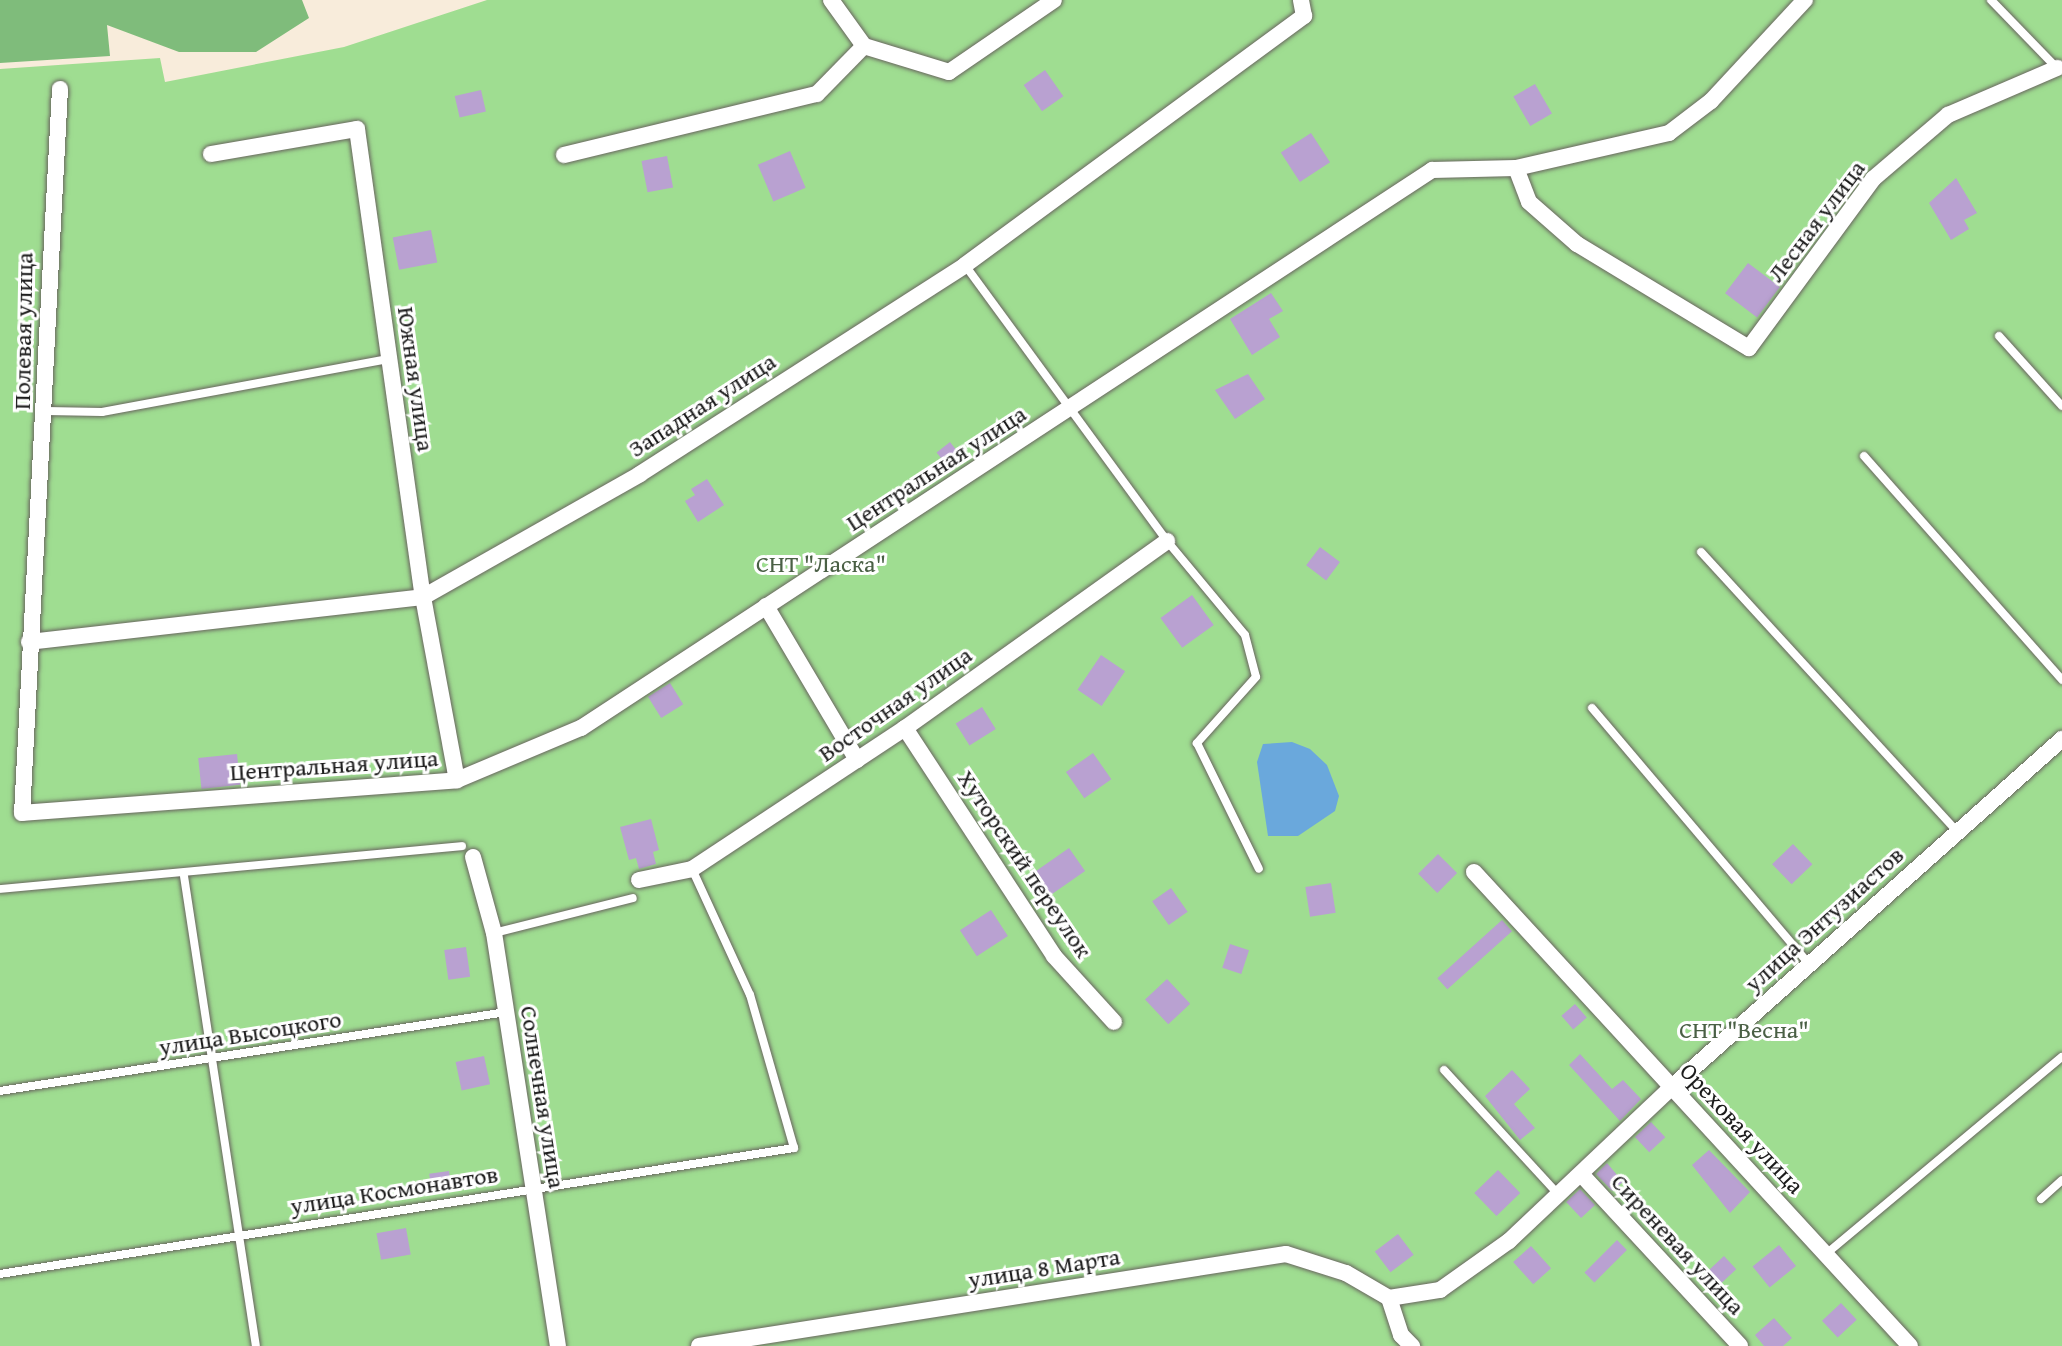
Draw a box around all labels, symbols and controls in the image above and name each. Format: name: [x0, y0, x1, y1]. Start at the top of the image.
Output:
street label: Лесная улица: [1761, 155, 1871, 287]
street label: Полевая улица: [7, 252, 39, 410]
street label: Южная улица: [392, 305, 440, 453]
street label: Западная улица: [623, 347, 781, 463]
street label: Центральная улица: [841, 399, 1031, 537]
park label: СНТ "Ласка": [756, 550, 886, 578]
street label: Восточная улица: [813, 640, 977, 768]
street label: Центральная улица: [229, 743, 439, 787]
street label: Хуторский переулок: [952, 765, 1098, 963]
street label: улица Энтузиастов: [1739, 840, 1909, 998]
street label: улица Высоцкого: [157, 1004, 343, 1062]
street label: Солнечная улица: [514, 1004, 572, 1190]
park label: СНТ "Весна": [1679, 1016, 1809, 1044]
street label: Ореховая улица: [1674, 1057, 1810, 1199]
street label: улица Космонавтов: [288, 1159, 500, 1221]
street label: Сиреневая улица: [1605, 1168, 1751, 1320]
street label: улица 8 Марта: [966, 1242, 1122, 1294]

